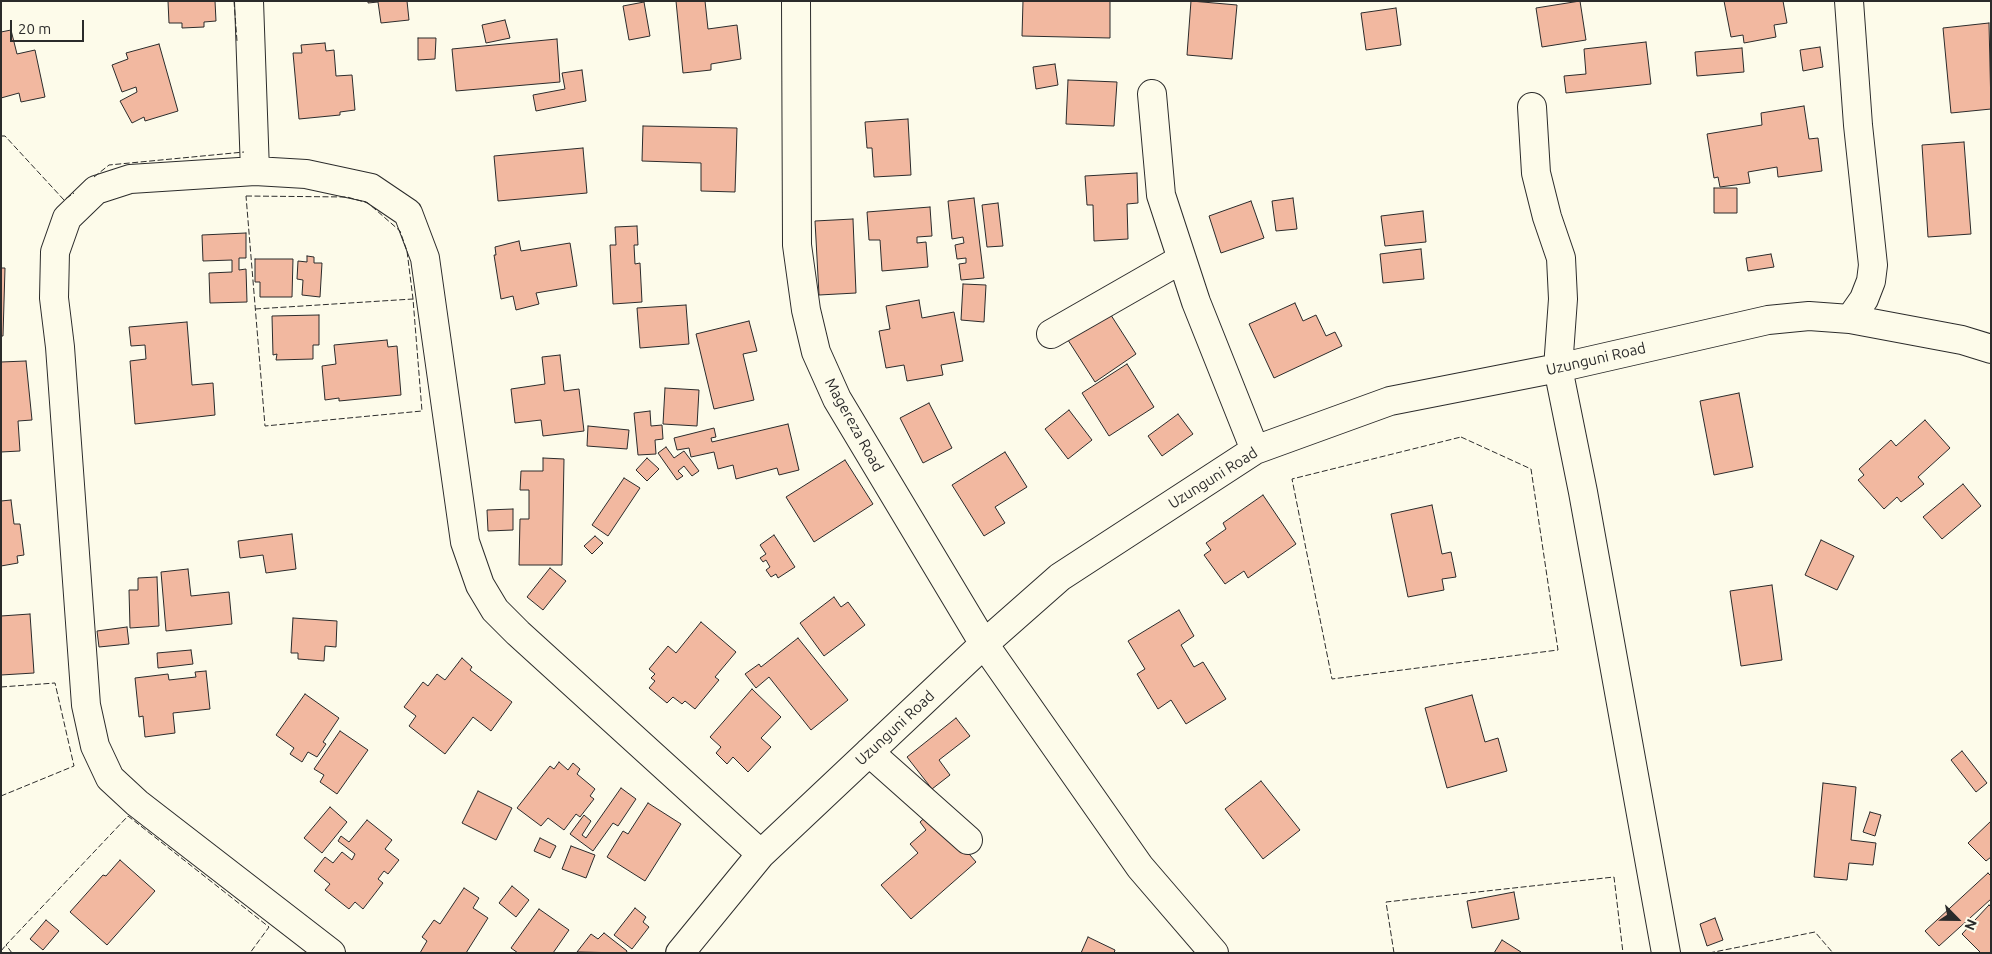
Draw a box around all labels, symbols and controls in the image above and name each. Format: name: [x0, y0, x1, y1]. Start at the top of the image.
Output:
scale bar: [12, 10, 86, 42]
text: 20 m: [18, 20, 51, 37]
street label: Uzunguni Road: [1544, 339, 1648, 379]
street label: Magereza Road: [821, 375, 887, 475]
street label: Uzunguni Road: [1165, 443, 1261, 513]
street label: Uzunguni Road: [852, 687, 938, 769]
north arrow: [1932, 894, 1982, 944]
text: N: [1961, 917, 1980, 933]

